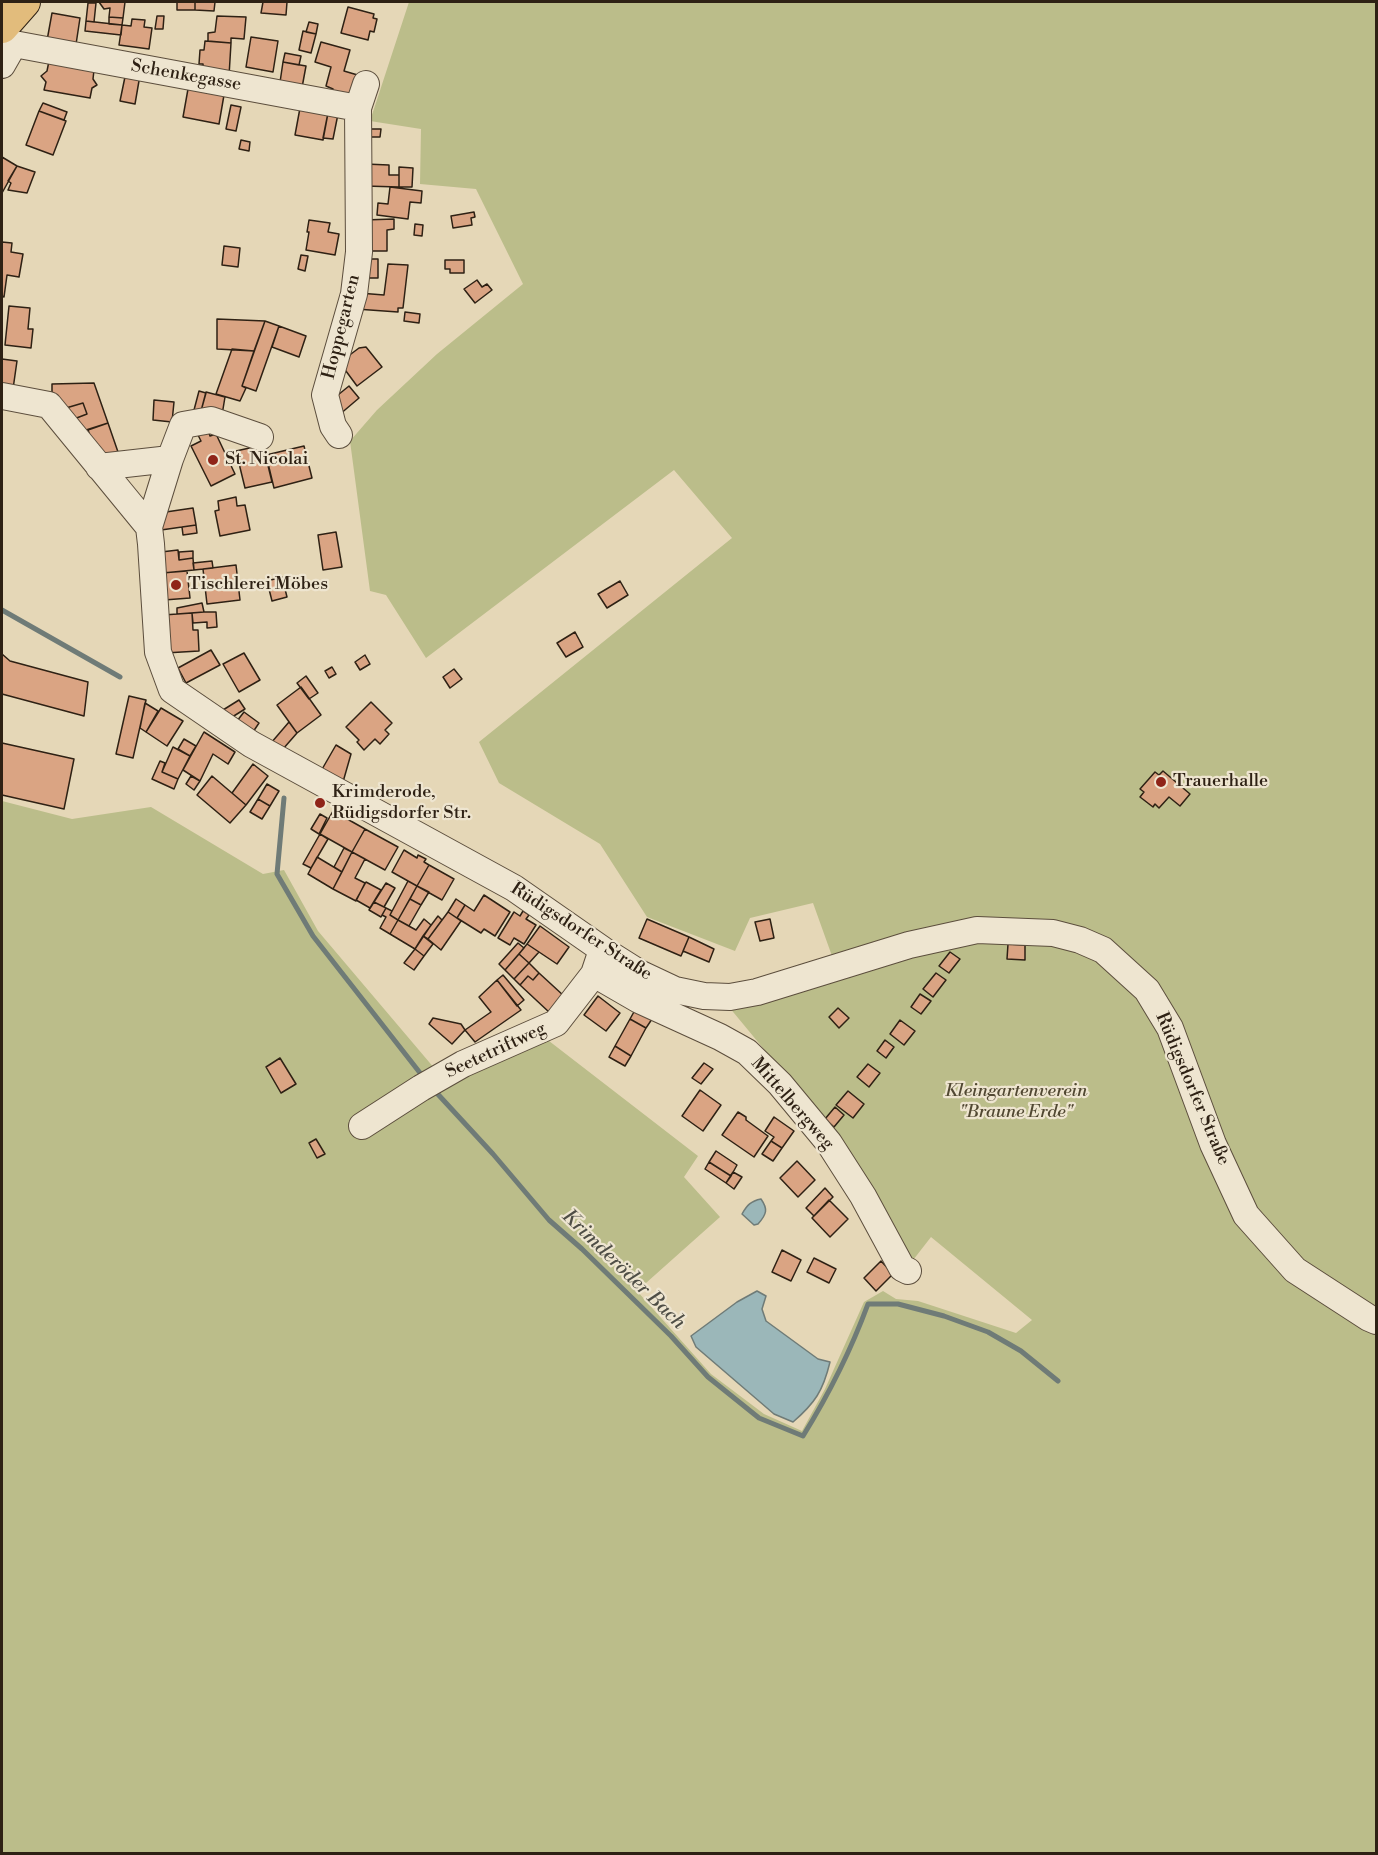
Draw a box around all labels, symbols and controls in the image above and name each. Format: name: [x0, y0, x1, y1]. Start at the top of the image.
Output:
street label: Schenkegasse: [129, 56, 243, 96]
street label: Hoppegarten: [319, 272, 365, 382]
place label: St. Nicolai: [225, 449, 308, 471]
marker: St. Nicolai: [206, 453, 220, 467]
place label: Tischlerei Möbes: [188, 574, 328, 596]
marker: Tischlerei Möbes: [169, 578, 183, 592]
place label: Trauerhalle: [1173, 771, 1268, 793]
marker: Trauerhalle: [1154, 775, 1168, 789]
place label: Krimderode, Rüdigsdorfer Str.: [332, 782, 471, 824]
marker: Krimderode, Rüdigsdorfer Str.: [313, 796, 327, 810]
street label: Rüdigsdorfer Straße: [506, 878, 656, 986]
street label: Rüdigsdorfer Straße: [1150, 1009, 1234, 1169]
street label: Seetetriftweg: [442, 1018, 550, 1084]
street label: Mittelbergweg: [746, 1053, 838, 1155]
park label: Kleingartenverein "Braune Erde": [945, 1081, 1087, 1124]
water label: Krimderöder Bach: [556, 1205, 690, 1335]

